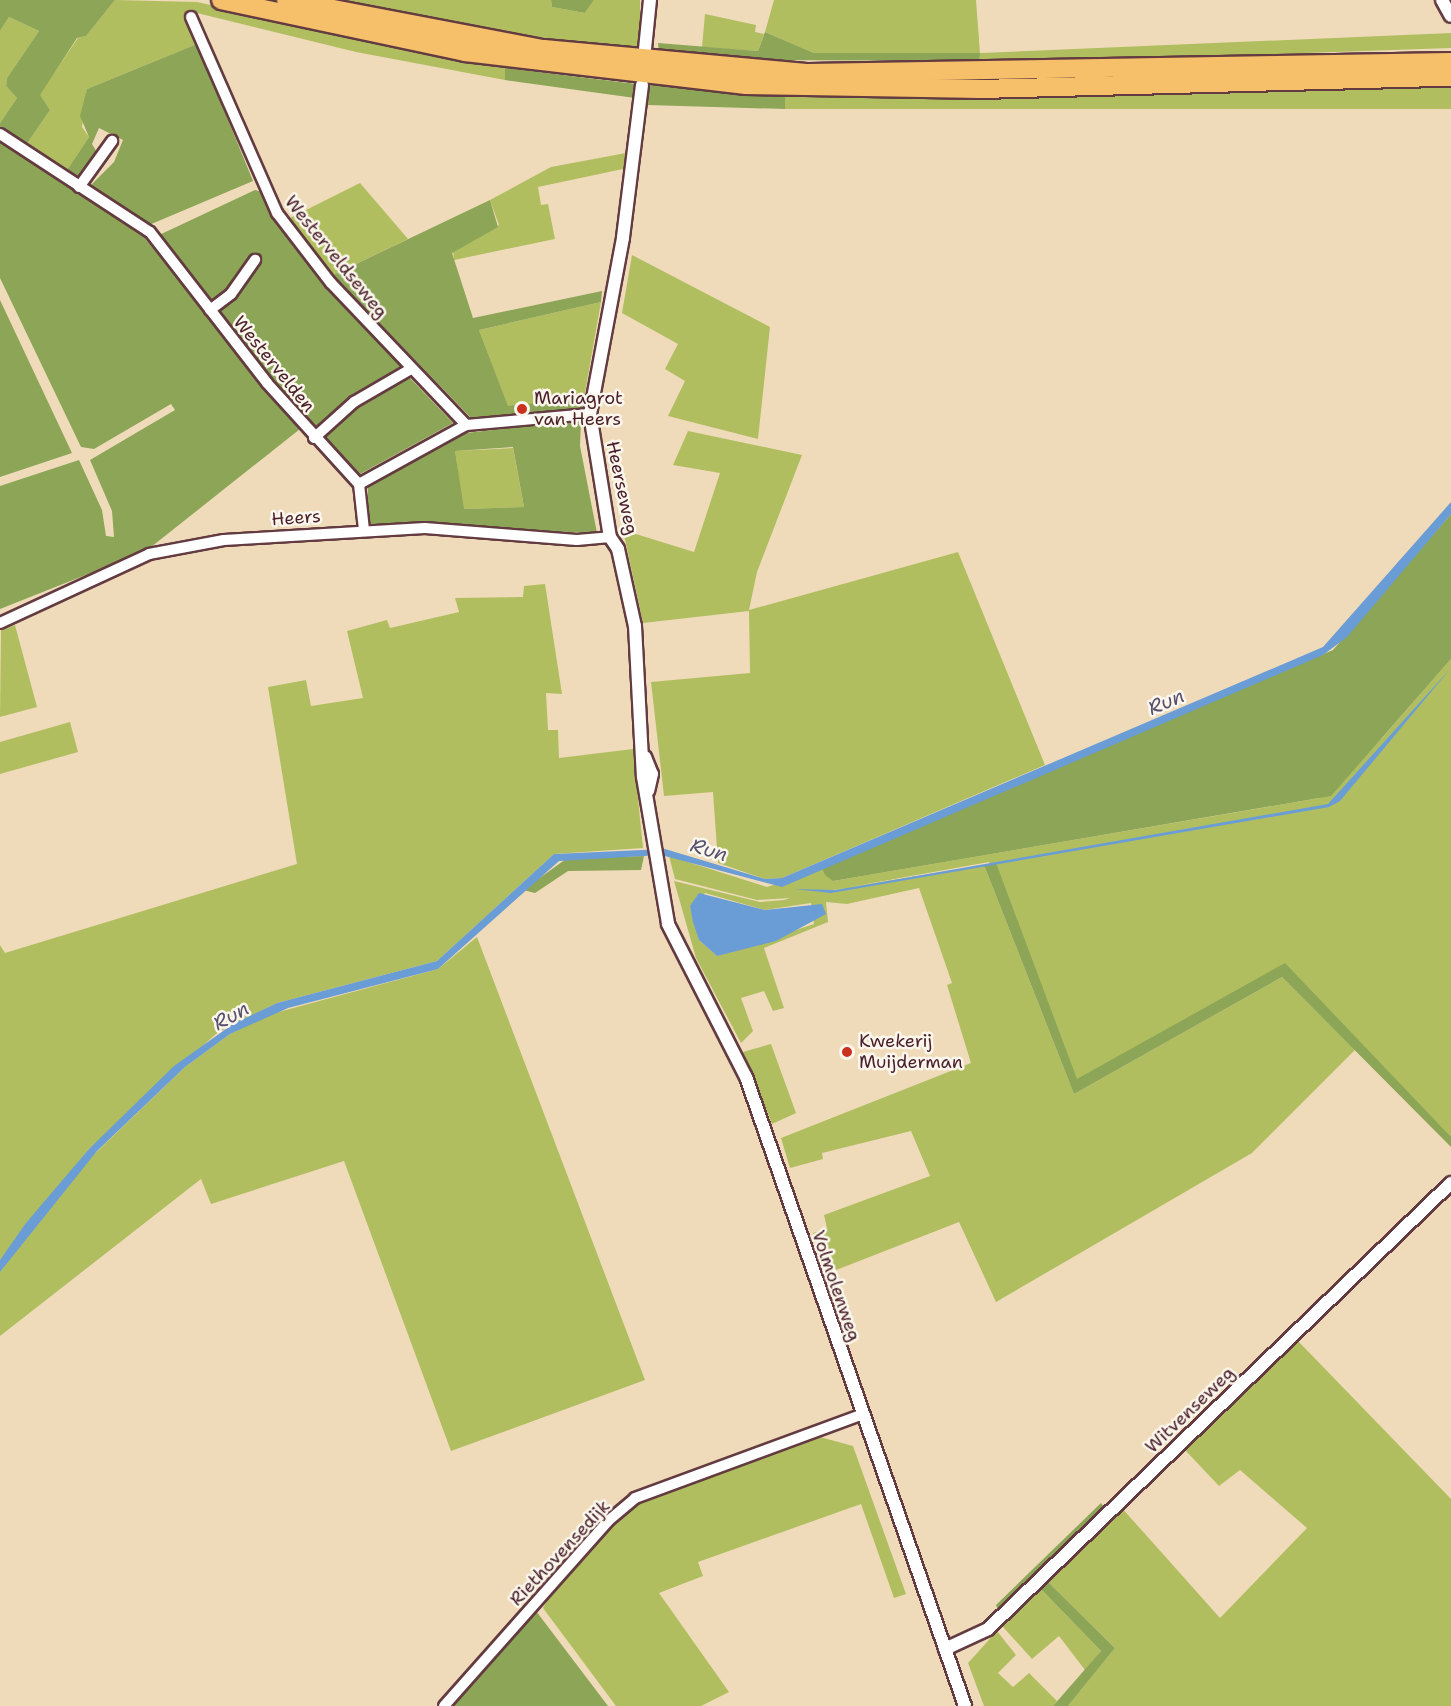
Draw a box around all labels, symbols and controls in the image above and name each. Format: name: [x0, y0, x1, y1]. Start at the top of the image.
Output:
street label: Westerveldseweg: [280, 191, 392, 323]
street label: Westervelden: [229, 312, 319, 416]
place label: Mariagrot van Heers: [534, 388, 623, 430]
marker: Mariagrot van Heers: [515, 402, 529, 416]
street label: Heerseweg: [601, 439, 643, 537]
street label: Heers: [271, 505, 321, 531]
water label: Run: [1144, 684, 1188, 720]
water label: Run: [688, 833, 730, 867]
water label: Run: [209, 996, 253, 1036]
place label: Kwekerij Muijderman: [859, 1031, 963, 1074]
marker: Kwekerij Muijderman: [840, 1045, 854, 1059]
street label: Volmolenweg: [807, 1228, 865, 1344]
street label: Witvenseweg: [1141, 1362, 1239, 1458]
street label: Riethovensedijk: [505, 1496, 615, 1610]

